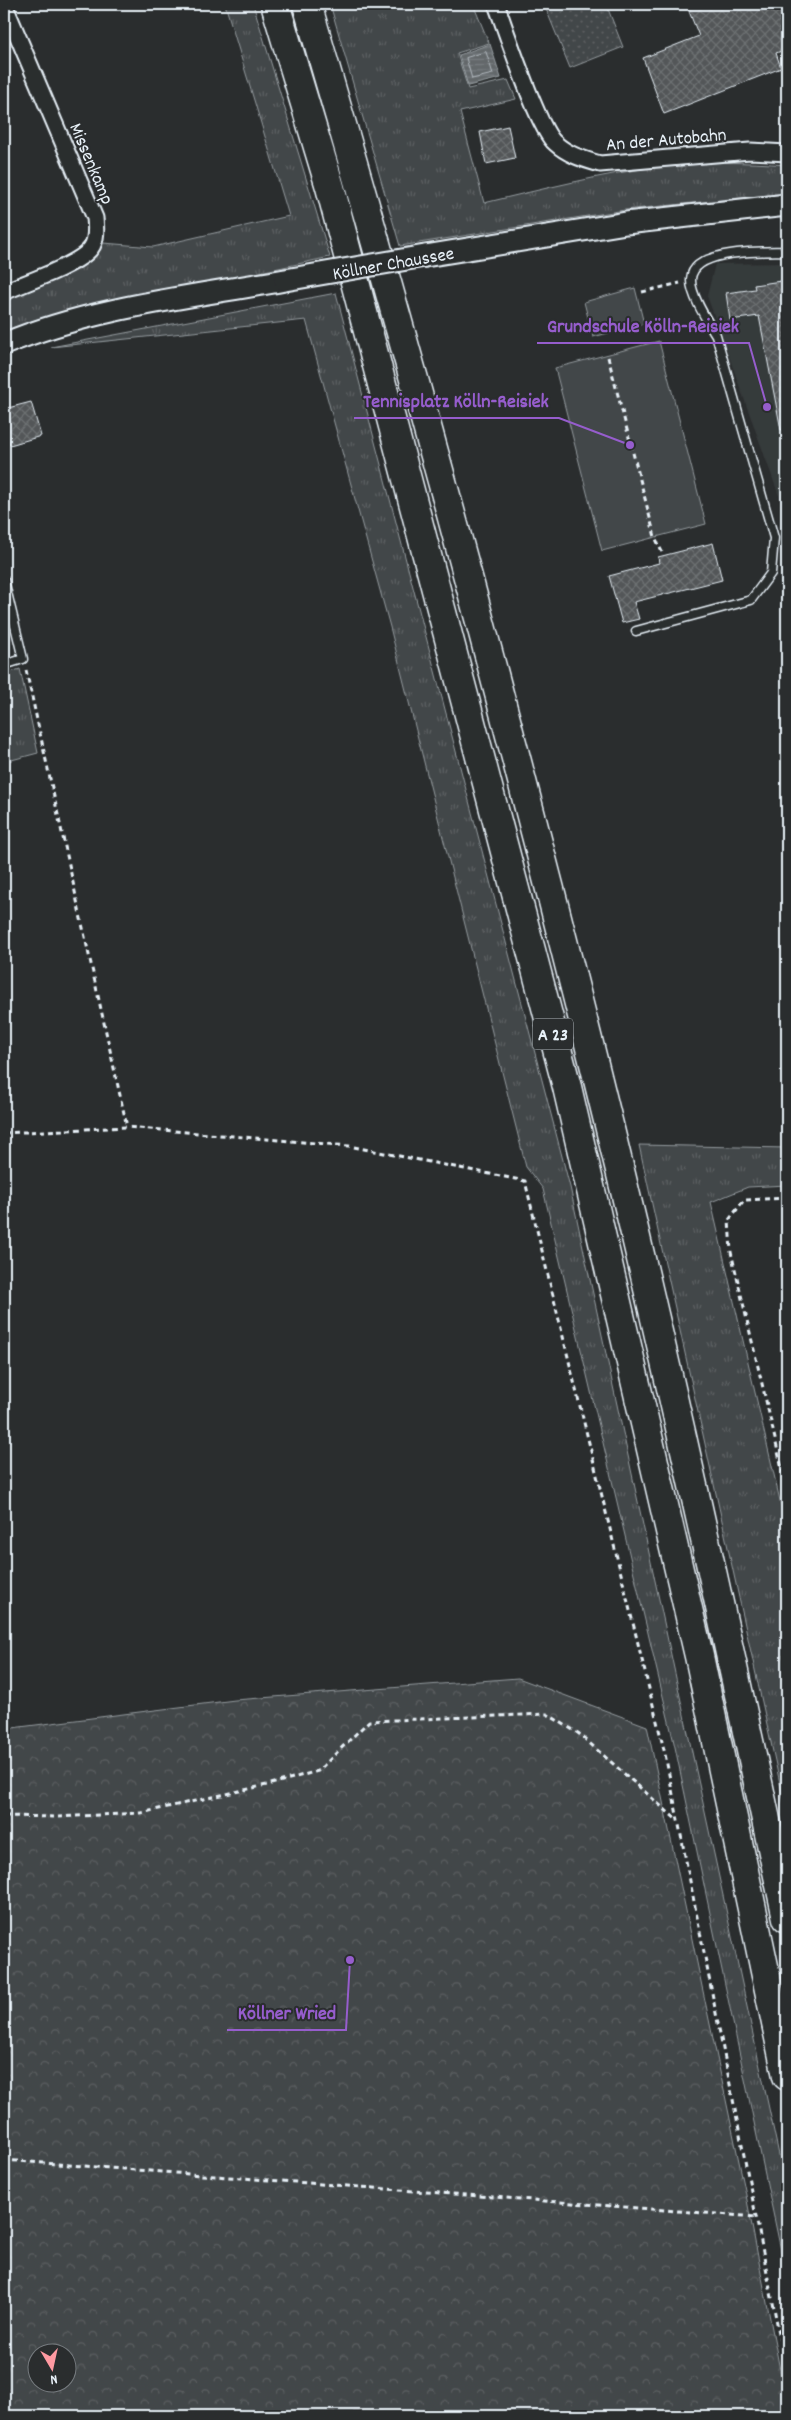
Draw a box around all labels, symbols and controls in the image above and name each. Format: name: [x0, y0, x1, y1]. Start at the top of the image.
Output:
street label: Missenkamp: [60, 119, 119, 209]
street label: An der Autobahn: [605, 123, 728, 160]
street label: Köllner Chaussee: [331, 241, 456, 289]
callout: Grundschule Kölln-Reisiek: [537, 308, 749, 343]
text: Grundschule Kölln-Reisiek: [547, 314, 739, 342]
callout: Tennisplatz Kölln-Reisiek: [354, 383, 559, 418]
text: Tennisplatz Kölln-Reisiek: [363, 389, 549, 417]
road number: A 23: [533, 1019, 573, 1050]
callout: Köllner Wried: [227, 1995, 346, 2030]
text: Köllner Wried: [238, 2001, 336, 2029]
north arrow: [28, 2342, 78, 2392]
text: N: [49, 2368, 59, 2389]

